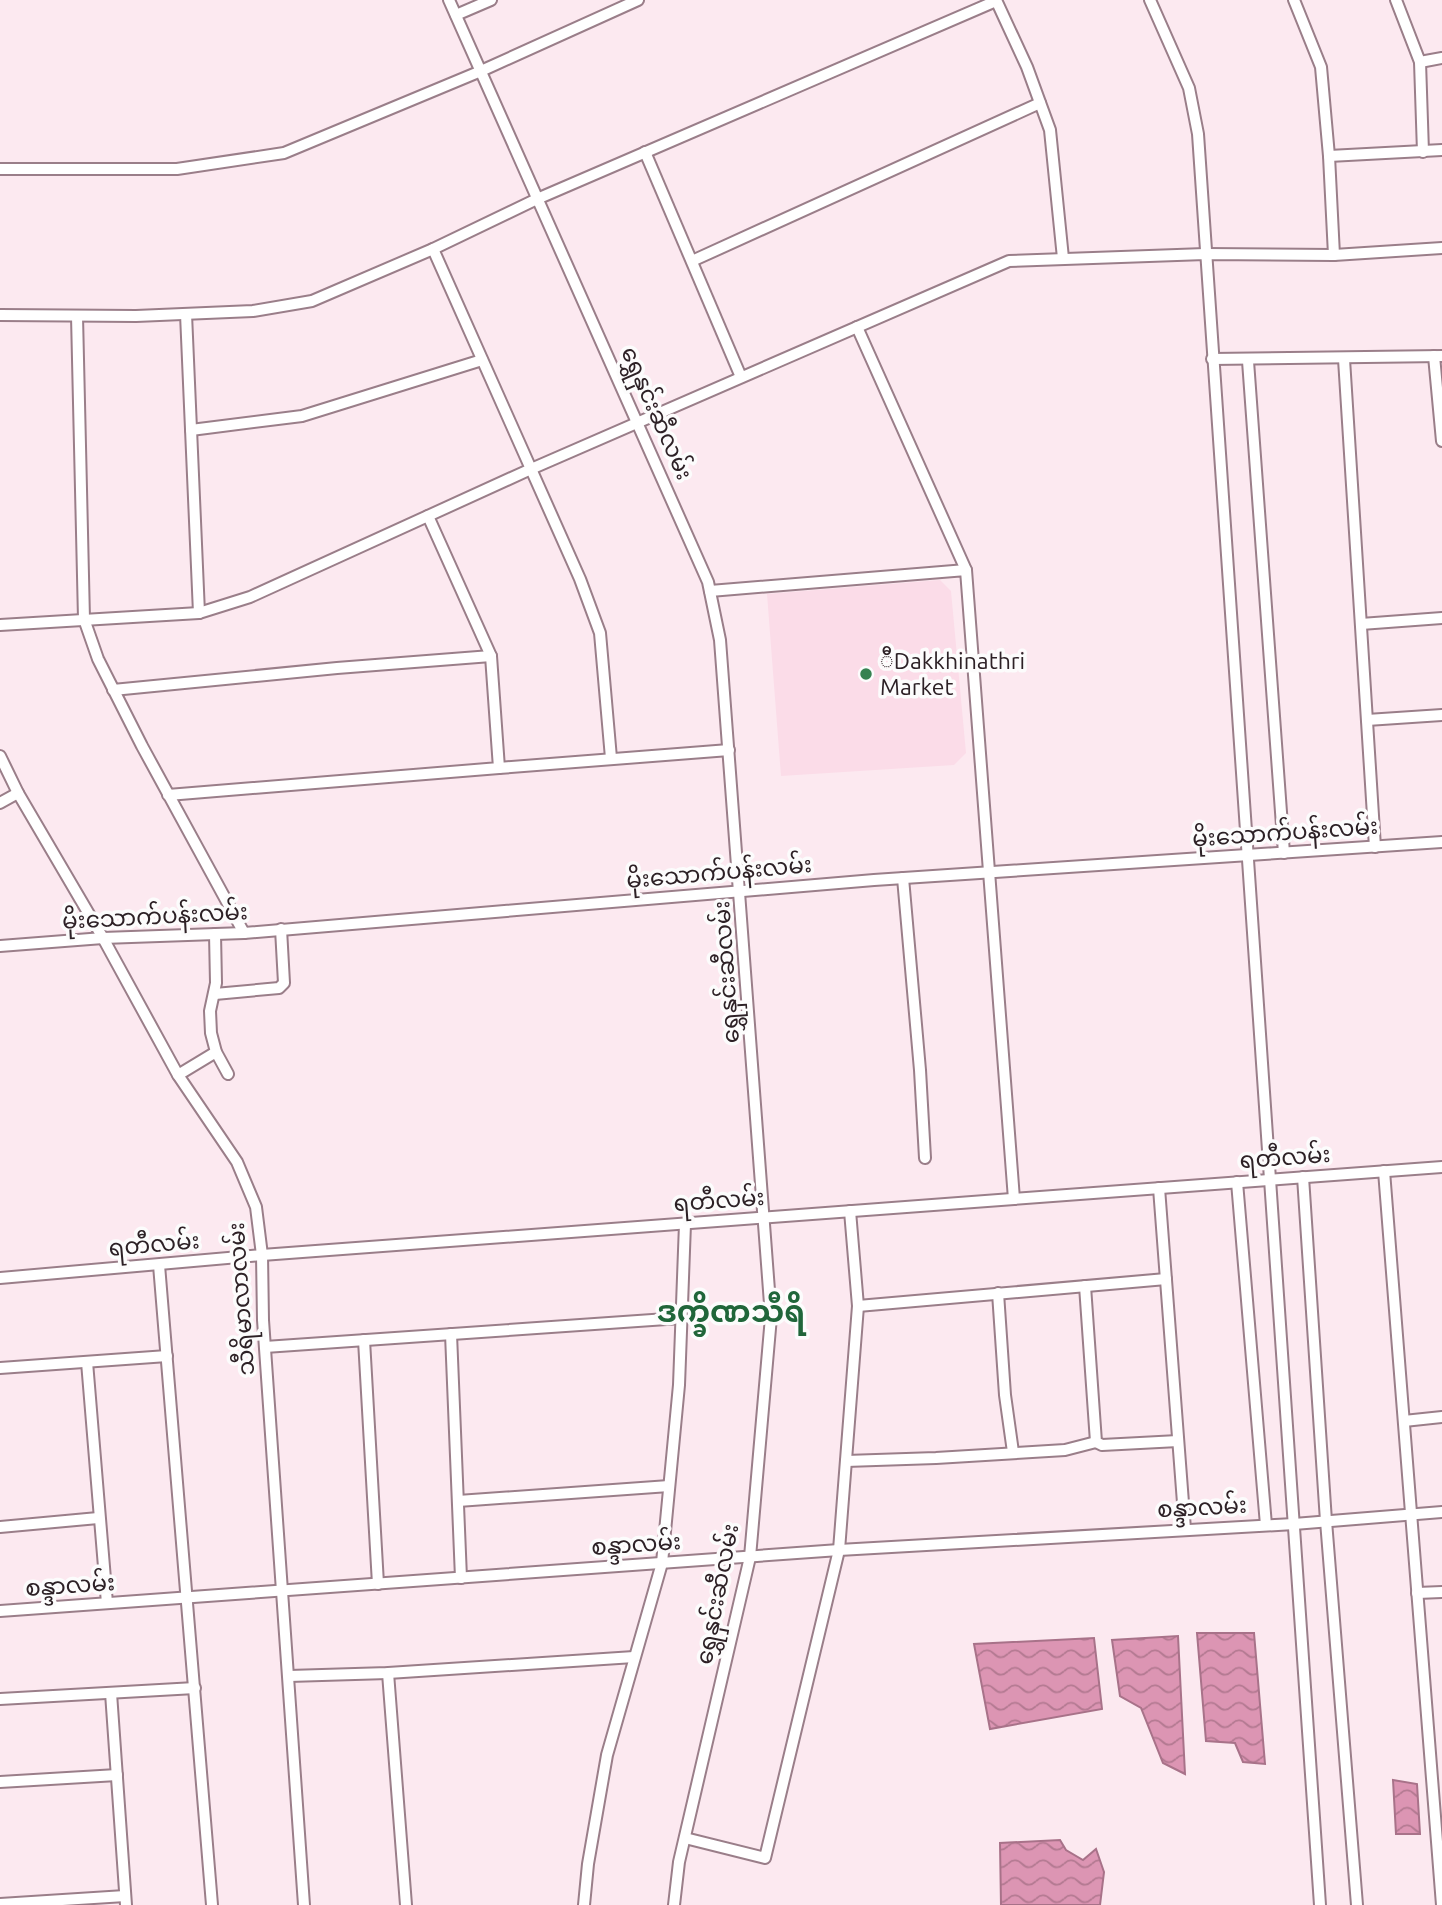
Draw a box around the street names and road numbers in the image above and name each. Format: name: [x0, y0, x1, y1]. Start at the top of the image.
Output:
street label: ရွှေနှင်းဆီလမ်း: [611, 341, 701, 486]
street label: မိုးသောက်ပန်းလမ်း: [1191, 810, 1379, 857]
street label: မိုးသောက်ပန်းလမ်း: [625, 848, 813, 899]
street label: မိုးသောက်ပန်းလမ်း: [61, 895, 249, 940]
street label: ရွှေနှင်းဆီလမ်း: [705, 899, 750, 1044]
street label: ရတီလမ်း: [1238, 1138, 1332, 1179]
street label: ရတီလမ်း: [672, 1181, 766, 1222]
street label: သီရိမာလာလမ်း: [220, 1221, 265, 1377]
street label: ရတီလမ်း: [107, 1224, 201, 1267]
street label: စန္ဒာလမ်း: [1156, 1489, 1248, 1529]
street label: ရွှေနှင်းဆီလမ်း: [688, 1521, 749, 1668]
street label: စန္ဒာလမ်း: [590, 1525, 682, 1567]
street label: စန္ဒာလမ်း: [24, 1566, 116, 1608]

